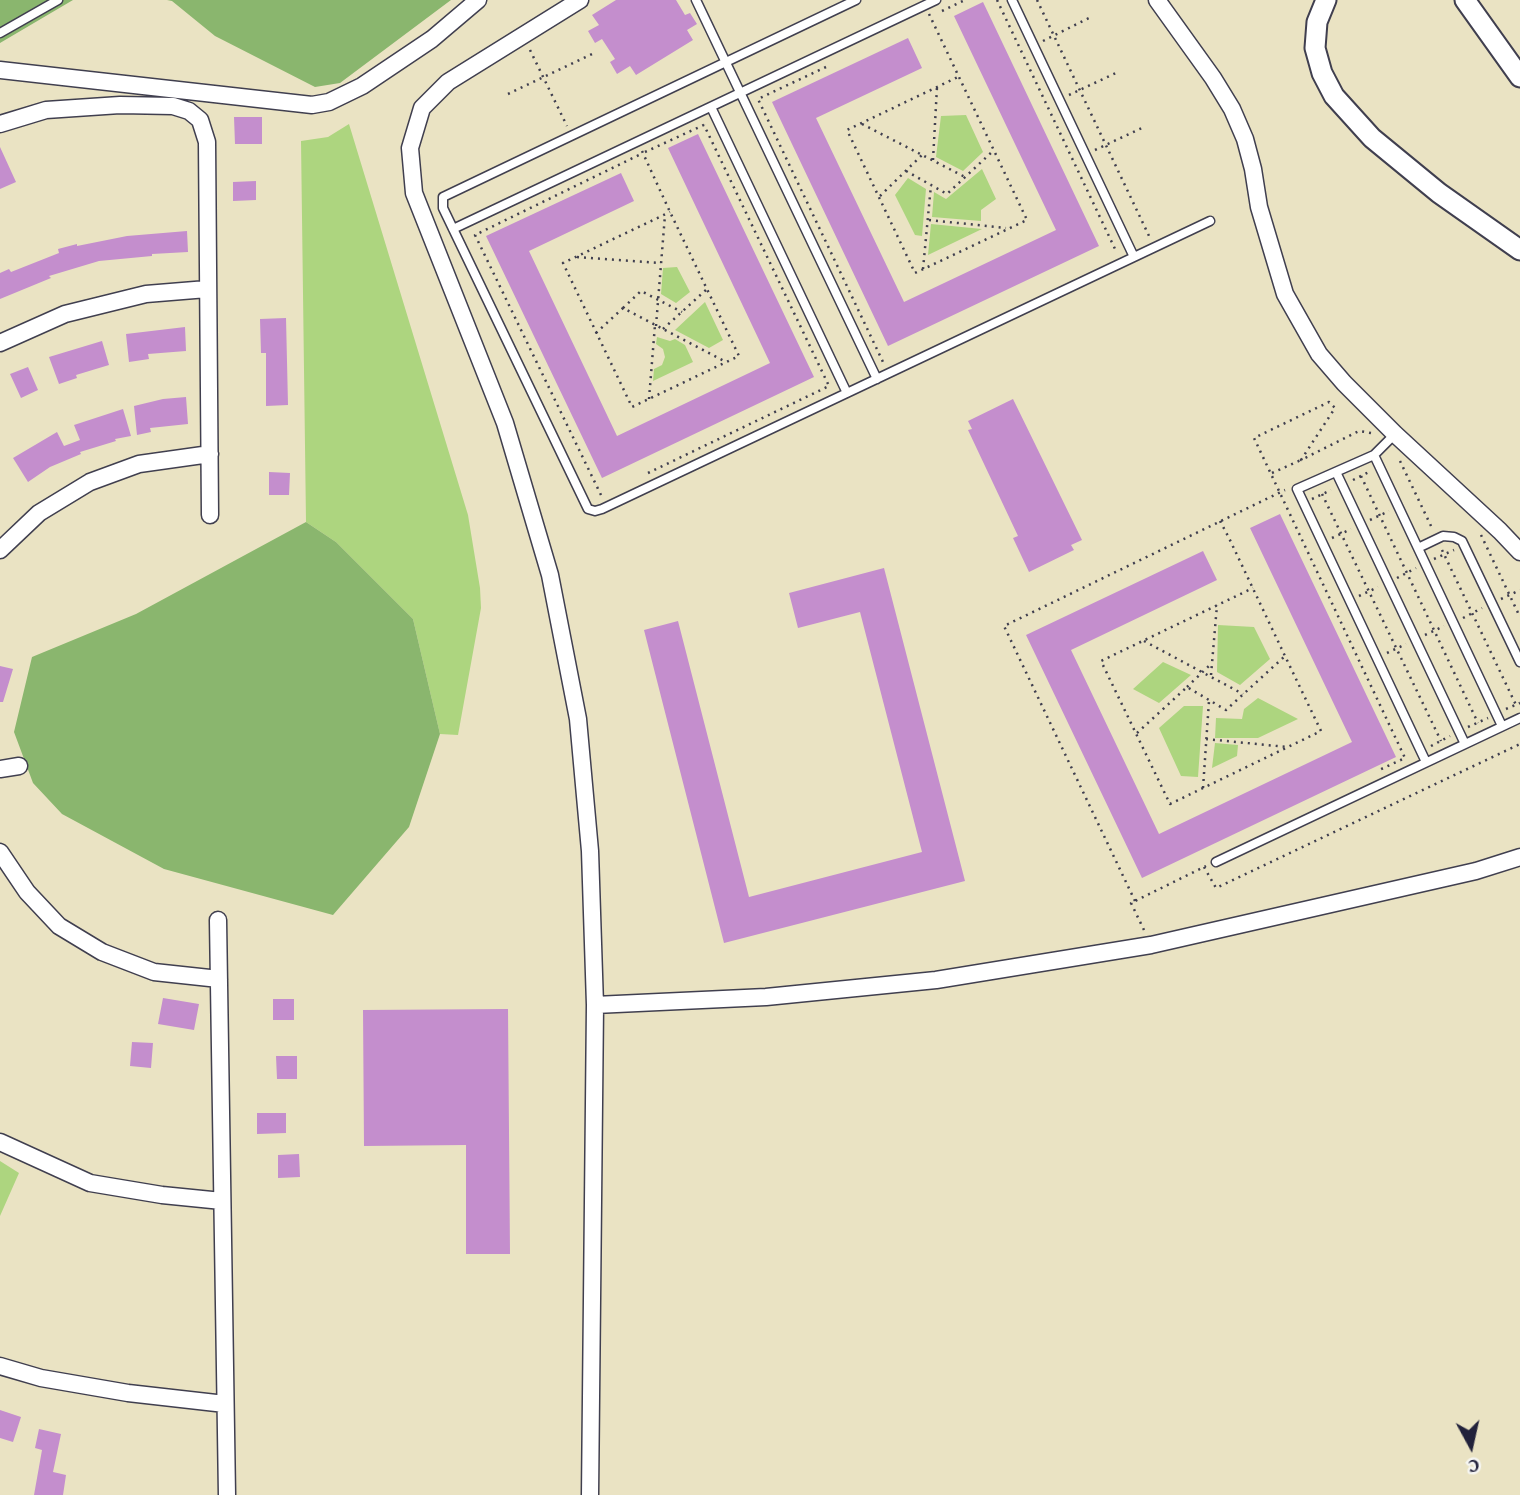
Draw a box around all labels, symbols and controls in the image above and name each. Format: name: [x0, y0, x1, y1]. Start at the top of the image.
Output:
north arrow: [1436, 1411, 1506, 1481]
text: С: [1467, 1452, 1481, 1481]

